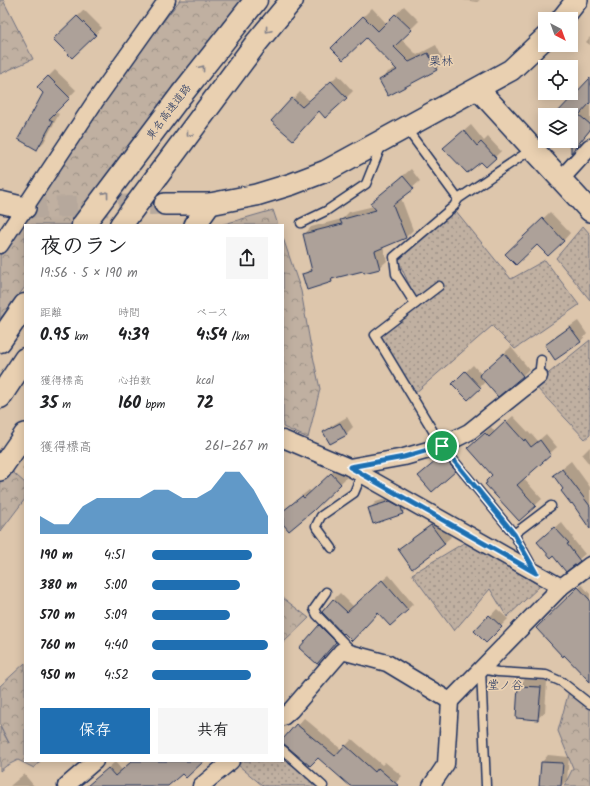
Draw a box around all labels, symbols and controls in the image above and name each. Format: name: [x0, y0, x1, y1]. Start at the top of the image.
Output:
north arrow: [538, 12, 578, 52]
map controls: [538, 12, 578, 148]
one-way arrow: [265, 25, 272, 33]
district label: 栗林: [429, 52, 453, 71]
button: locate: [538, 60, 578, 100]
one-way arrow: [198, 66, 205, 73]
street label: 東名高速道路: [142, 80, 196, 144]
button: layers: [538, 108, 578, 148]
one-way arrow: [187, 129, 194, 136]
one-way arrow: [102, 191, 109, 198]
text: 夜のラン: [40, 230, 128, 265]
button: share: [226, 237, 268, 279]
text: 19:56 · 5 × 190 m: [40, 263, 138, 284]
text: 距離: [40, 304, 62, 322]
text: 時間: [118, 304, 140, 322]
text: ペース: [196, 304, 228, 322]
text: 0.95: [40, 322, 70, 349]
text: 4:39: [118, 322, 149, 349]
text: 4:54: [196, 322, 227, 349]
text: km: [70, 328, 88, 346]
text: /km: [227, 328, 250, 346]
text: 獲得標高: [40, 372, 84, 390]
text: 心拍数: [118, 372, 151, 390]
text: kcal: [196, 372, 214, 390]
text: 35: [40, 390, 58, 417]
text: 160: [118, 390, 141, 417]
text: 72: [196, 390, 214, 417]
text: m: [58, 396, 71, 414]
text: bpm: [141, 396, 165, 414]
pin: [425, 429, 459, 463]
icon: arrive: [431, 435, 453, 457]
text: 261–267 m: [205, 436, 268, 457]
text: 獲得標高: [40, 437, 92, 458]
text: 190 m: [40, 545, 73, 566]
text: 4:51: [104, 545, 125, 566]
text: 380 m: [40, 575, 77, 596]
text: 5:00: [104, 575, 127, 596]
text: 570 m: [40, 605, 75, 626]
text: 5:09: [104, 605, 127, 626]
text: 760 m: [40, 635, 76, 656]
text: 4:40: [104, 635, 128, 656]
text: 950 m: [40, 665, 75, 686]
text: 4:52: [104, 665, 129, 686]
district label: 堂ノ谷: [487, 676, 523, 695]
button: 保存: [40, 708, 150, 754]
button: 共有: [158, 708, 268, 754]

